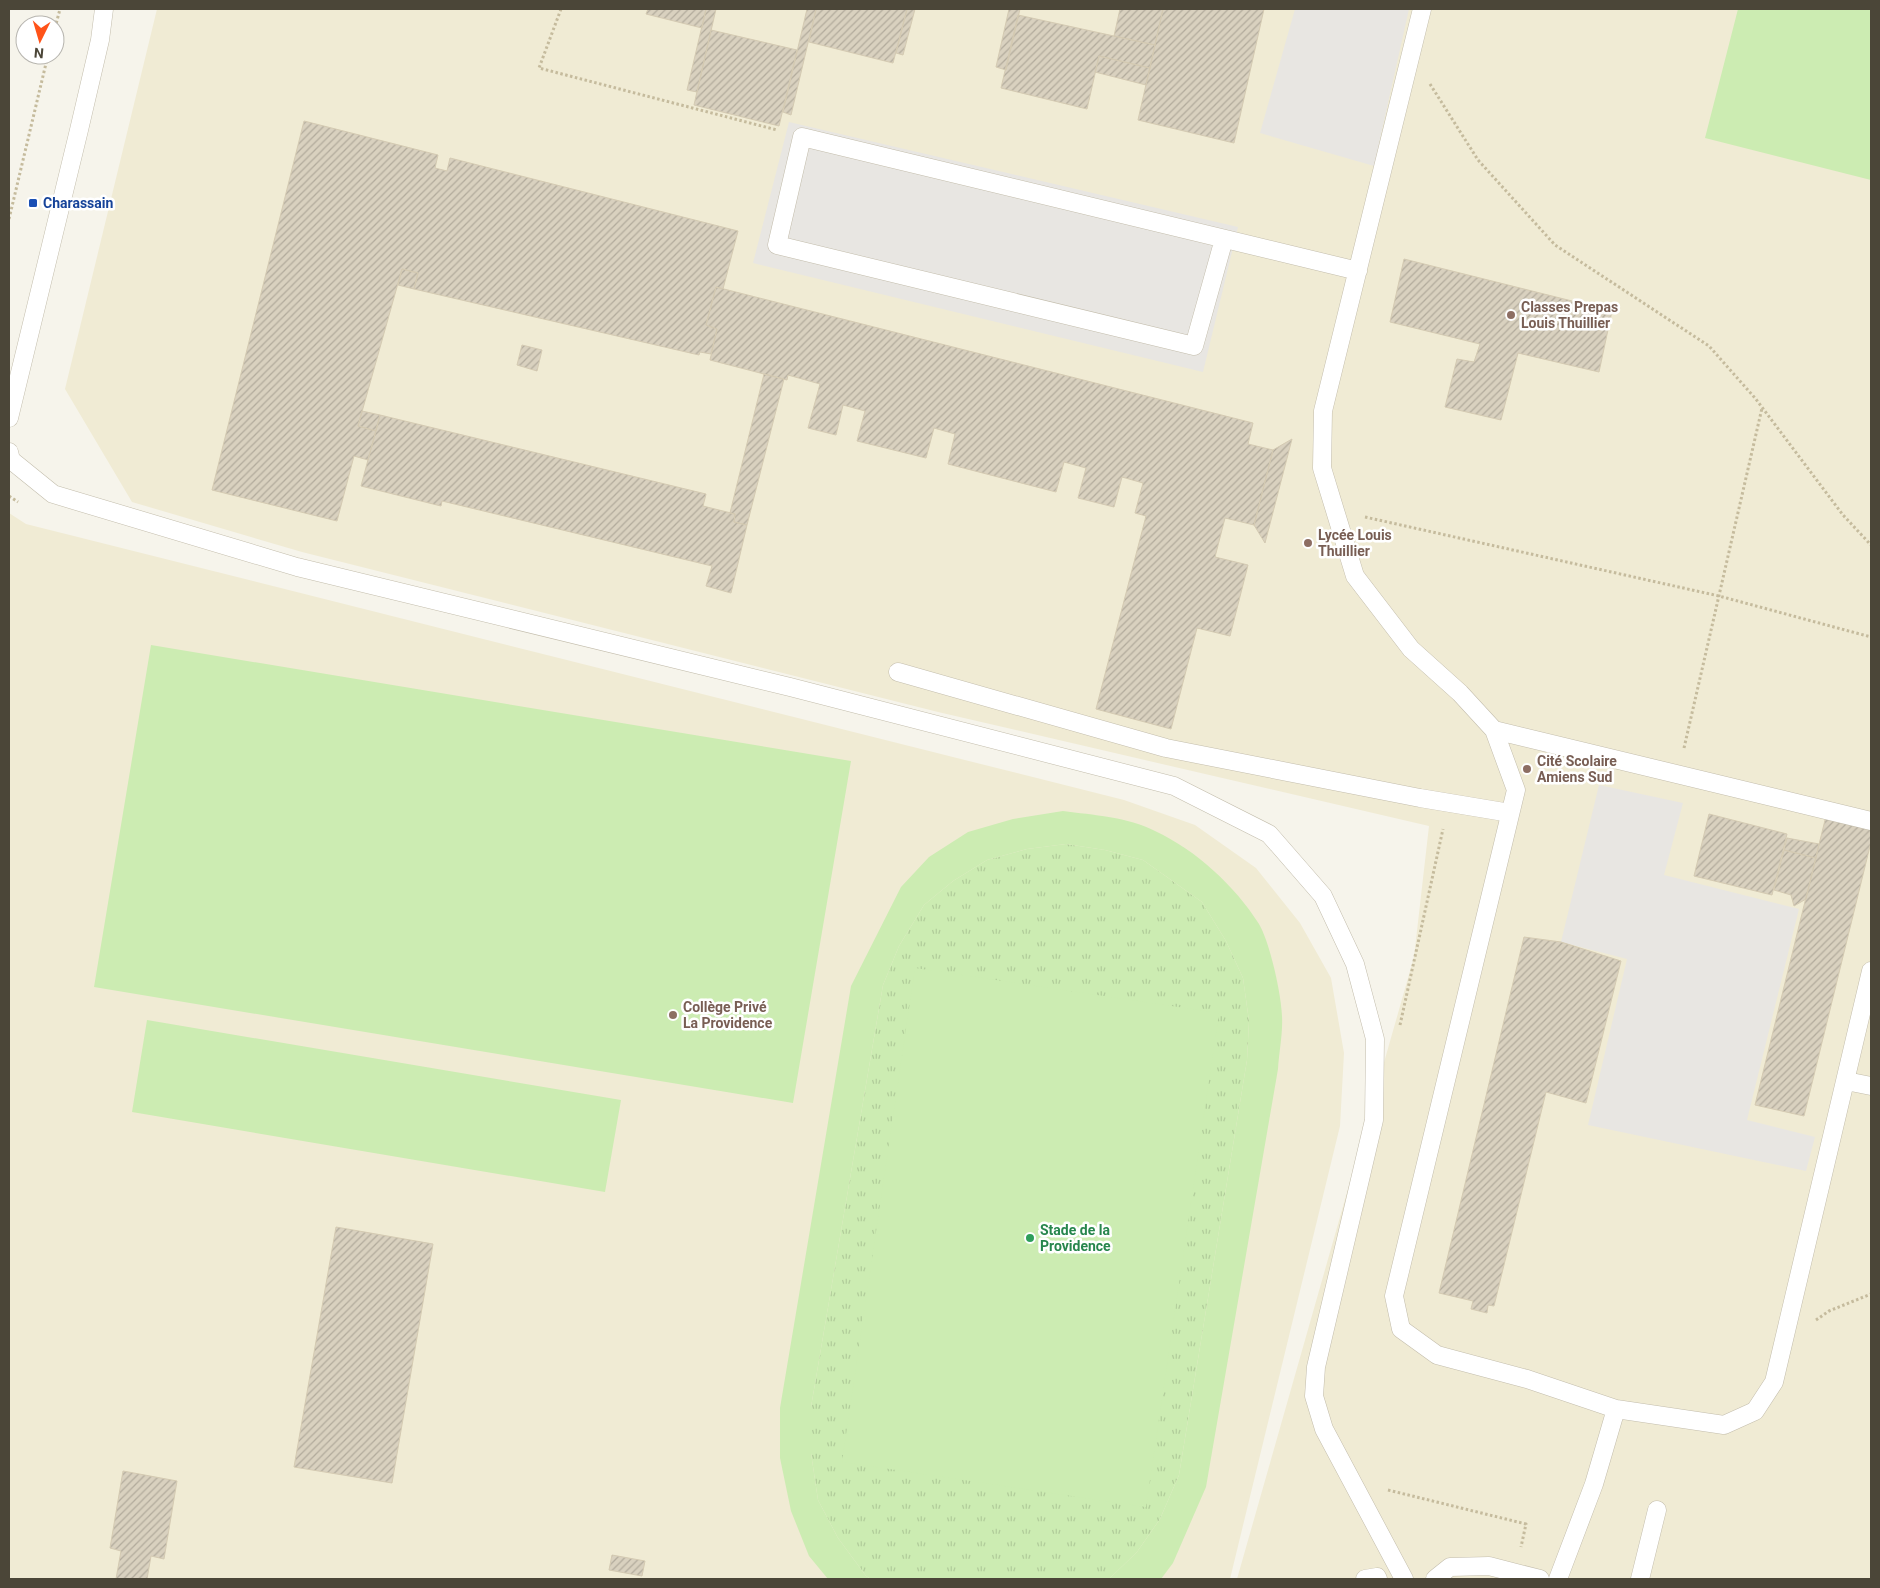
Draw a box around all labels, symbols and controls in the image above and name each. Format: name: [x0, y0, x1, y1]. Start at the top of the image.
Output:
north arrow: [15, 15, 65, 65]
text: N: [33, 45, 44, 61]
place label: Charassain: [43, 195, 113, 211]
marker: Charassain: [27, 197, 39, 209]
place label: Classes Prepas Louis Thuillier: [1521, 299, 1618, 331]
marker: Classes Prepas Louis Thuillier: [1505, 309, 1517, 321]
place label: Lycée Louis Thuillier: [1318, 527, 1392, 559]
marker: Lycée Louis Thuillier: [1302, 537, 1314, 549]
place label: Cité Scolaire Amiens Sud: [1537, 753, 1617, 785]
marker: Cité Scolaire Amiens Sud: [1521, 763, 1533, 775]
place label: Collège Privé La Providence: [683, 999, 773, 1031]
marker: Collège Privé La Providence: [667, 1009, 679, 1021]
place label: Stade de la Providence: [1040, 1222, 1111, 1254]
marker: Stade de la Providence: [1024, 1232, 1036, 1244]

